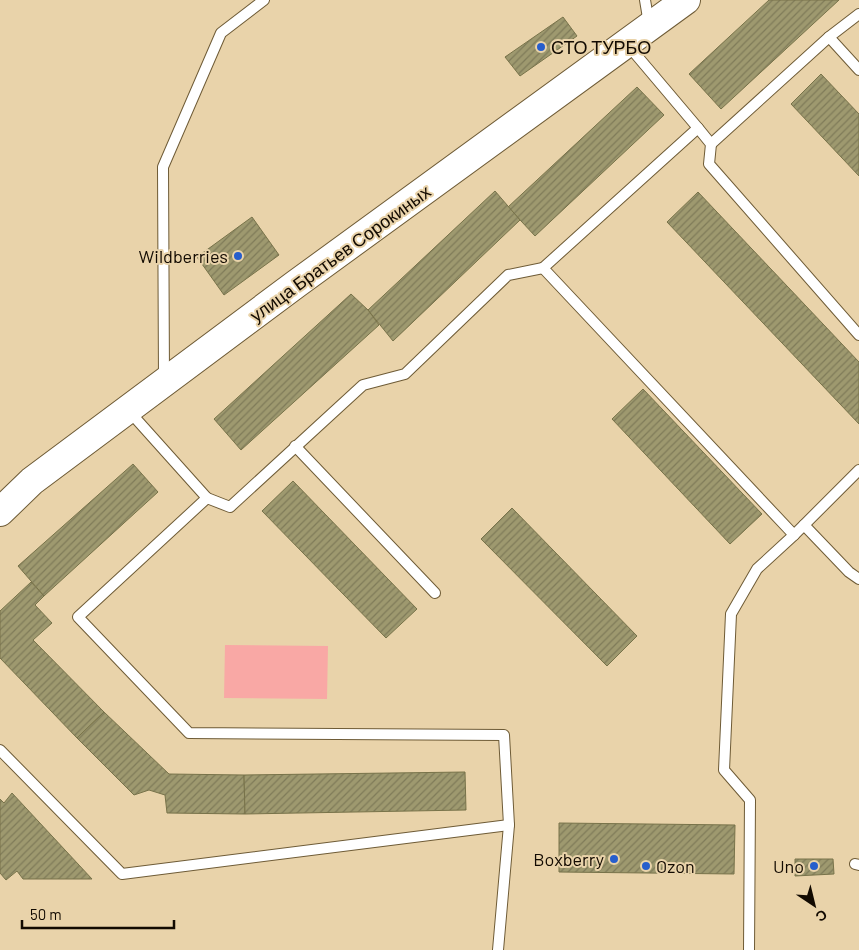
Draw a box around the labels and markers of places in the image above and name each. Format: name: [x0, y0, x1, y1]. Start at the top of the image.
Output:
place label: СТО ТУРБО: [551, 36, 651, 58]
marker: СТО ТУРБО: [535, 41, 547, 53]
place label: Wildberries: [139, 245, 228, 267]
marker: Wildberries: [232, 250, 244, 262]
place label: Boxberry: [533, 848, 604, 870]
marker: Boxberry: [608, 853, 620, 865]
place label: Ozon: [656, 855, 695, 877]
place label: Uno: [773, 855, 804, 877]
marker: Ozon: [640, 860, 652, 872]
marker: Uno: [808, 860, 820, 872]

